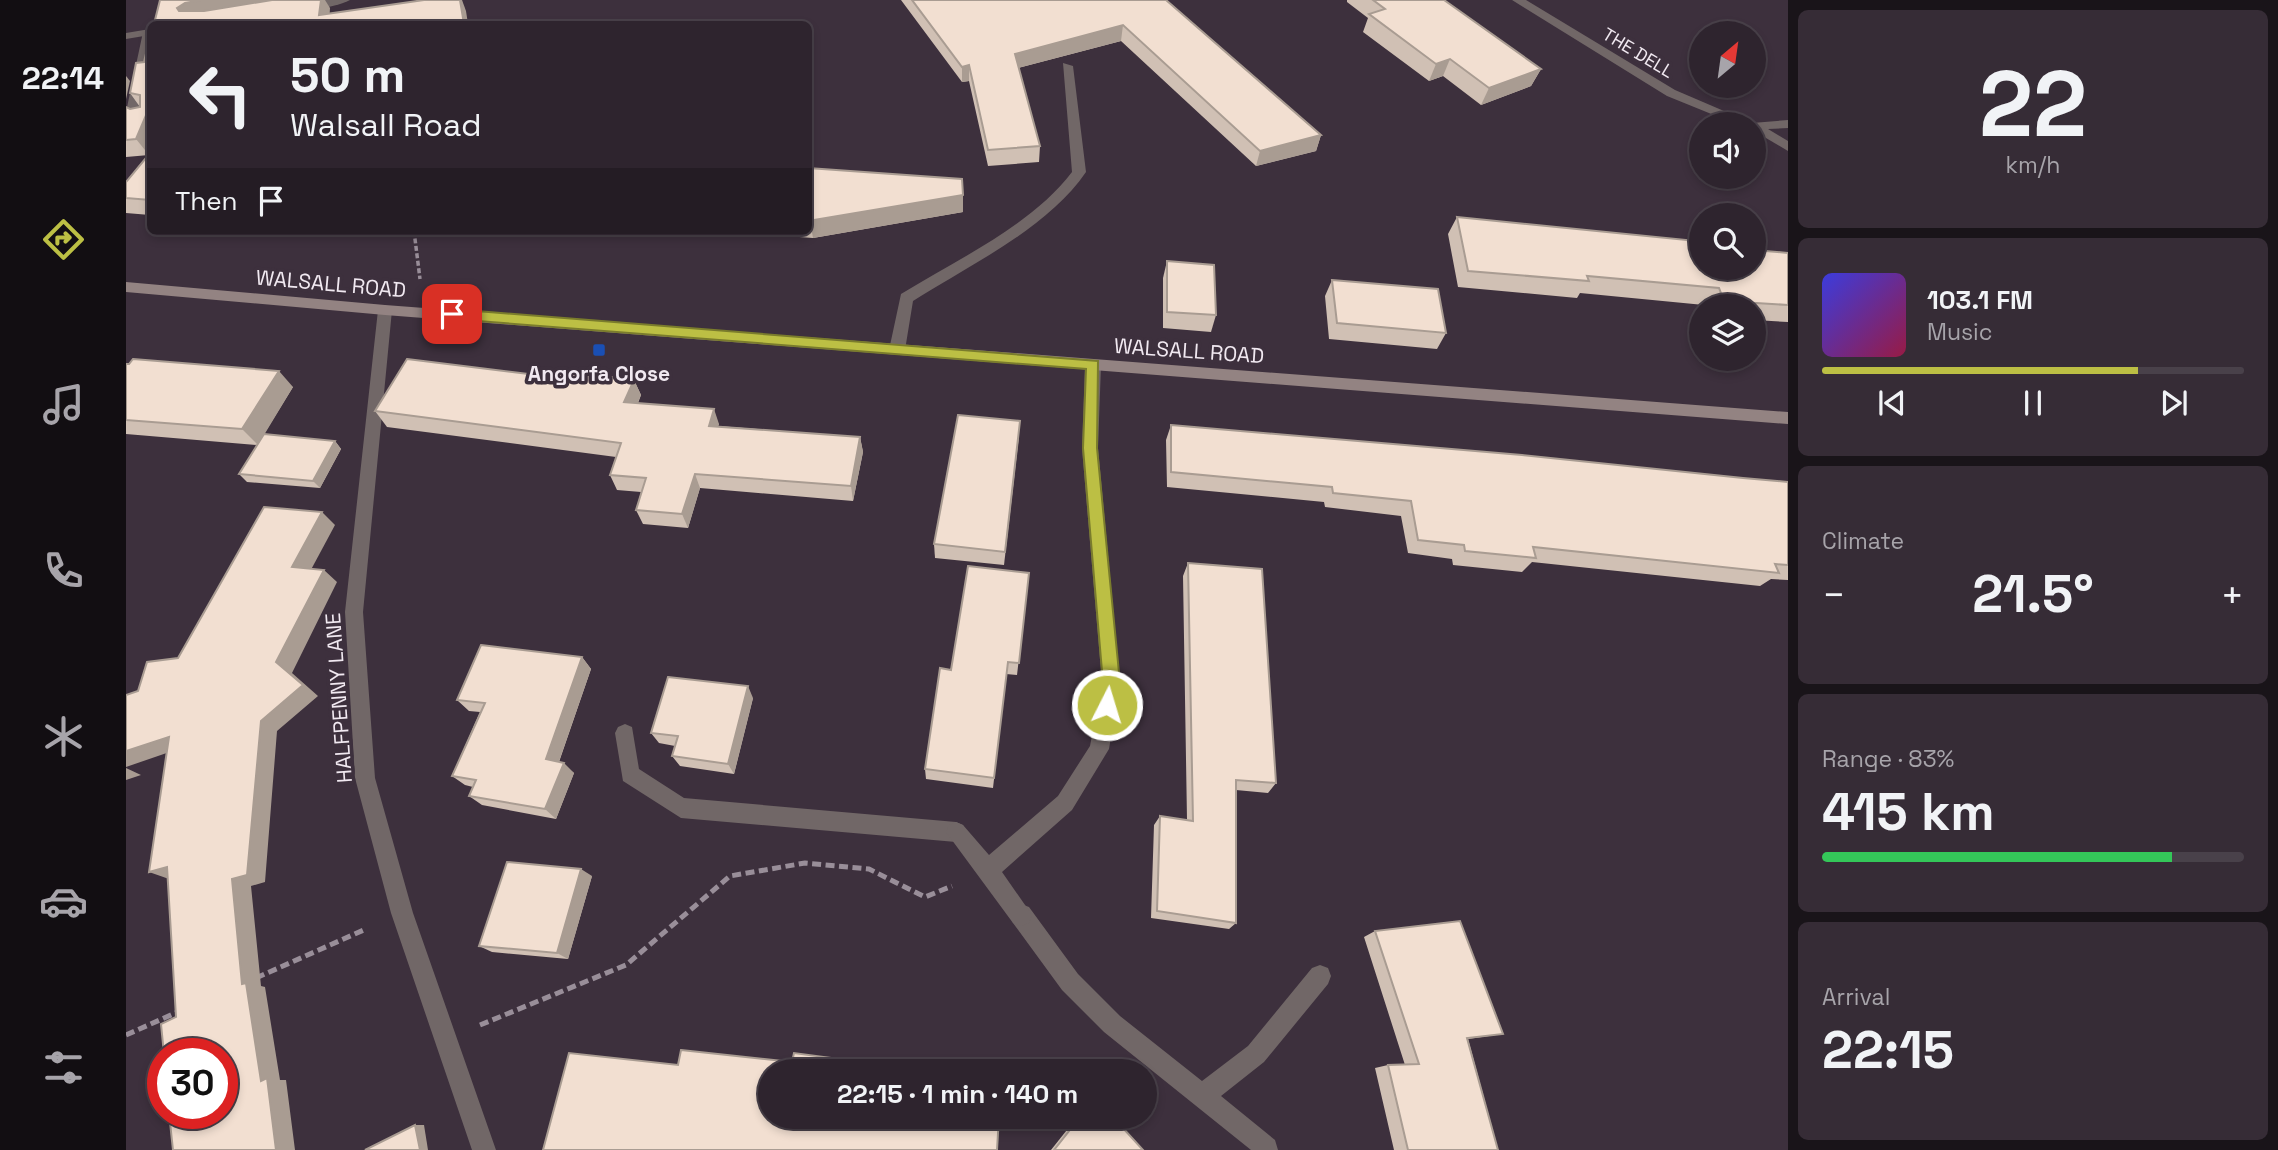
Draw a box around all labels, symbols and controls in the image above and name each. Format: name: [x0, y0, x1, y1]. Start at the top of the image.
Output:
north arrow: [1689, 21, 1766, 98]
map controls: [1689, 21, 1766, 371]
street label: THE DELL: [1599, 22, 1678, 83]
text: 50 m: [290, 44, 405, 106]
text: 22: [1979, 46, 2087, 163]
icon: left: [175, 49, 266, 140]
text: 22:14: [22, 58, 104, 98]
text: Walsall Road: [290, 105, 482, 145]
button: sound: [1689, 112, 1766, 189]
text: km/h: [2006, 150, 2060, 180]
icon: arrive: [252, 182, 290, 220]
text: Then: [175, 184, 238, 218]
button: search: [1689, 203, 1766, 280]
icon: directions: [39, 215, 88, 264]
street label: WALSALL ROAD: [255, 263, 407, 304]
text: 103.1 FM: [1927, 283, 2033, 317]
pin: [422, 284, 482, 344]
button: layers: [1689, 294, 1766, 371]
icon: arrive: [433, 295, 471, 333]
text: Music: [1927, 317, 1992, 347]
street label: WALSALL ROAD: [1113, 332, 1265, 369]
marker: Angorfa Close: [591, 342, 607, 358]
place label: Angorfa Close: [528, 360, 670, 387]
icon: music: [39, 380, 88, 429]
icon: previous: [1873, 384, 1911, 422]
icon: pause: [2014, 384, 2052, 422]
icon: next: [2155, 384, 2193, 422]
text: Climate: [1822, 526, 1904, 556]
icon: phone: [39, 546, 88, 595]
text: 21.5°: [1972, 561, 2094, 627]
text: −: [1822, 571, 1846, 619]
text: +: [2220, 571, 2244, 619]
street label: HALFPENNY LANE: [319, 612, 358, 784]
position arrow: [1070, 668, 1144, 742]
icon: climate: [39, 712, 88, 761]
text: Range · 83%: [1822, 744, 1954, 774]
text: 415 km: [1822, 779, 1995, 845]
icon: car: [39, 877, 88, 926]
text: Arrival: [1822, 982, 1890, 1012]
text: 22:15: [1822, 1017, 1954, 1083]
speed limit sign: 30: [147, 1038, 238, 1129]
icon: filters: [39, 1043, 88, 1092]
text: 22:15 · 1 min · 140 m: [837, 1077, 1078, 1111]

